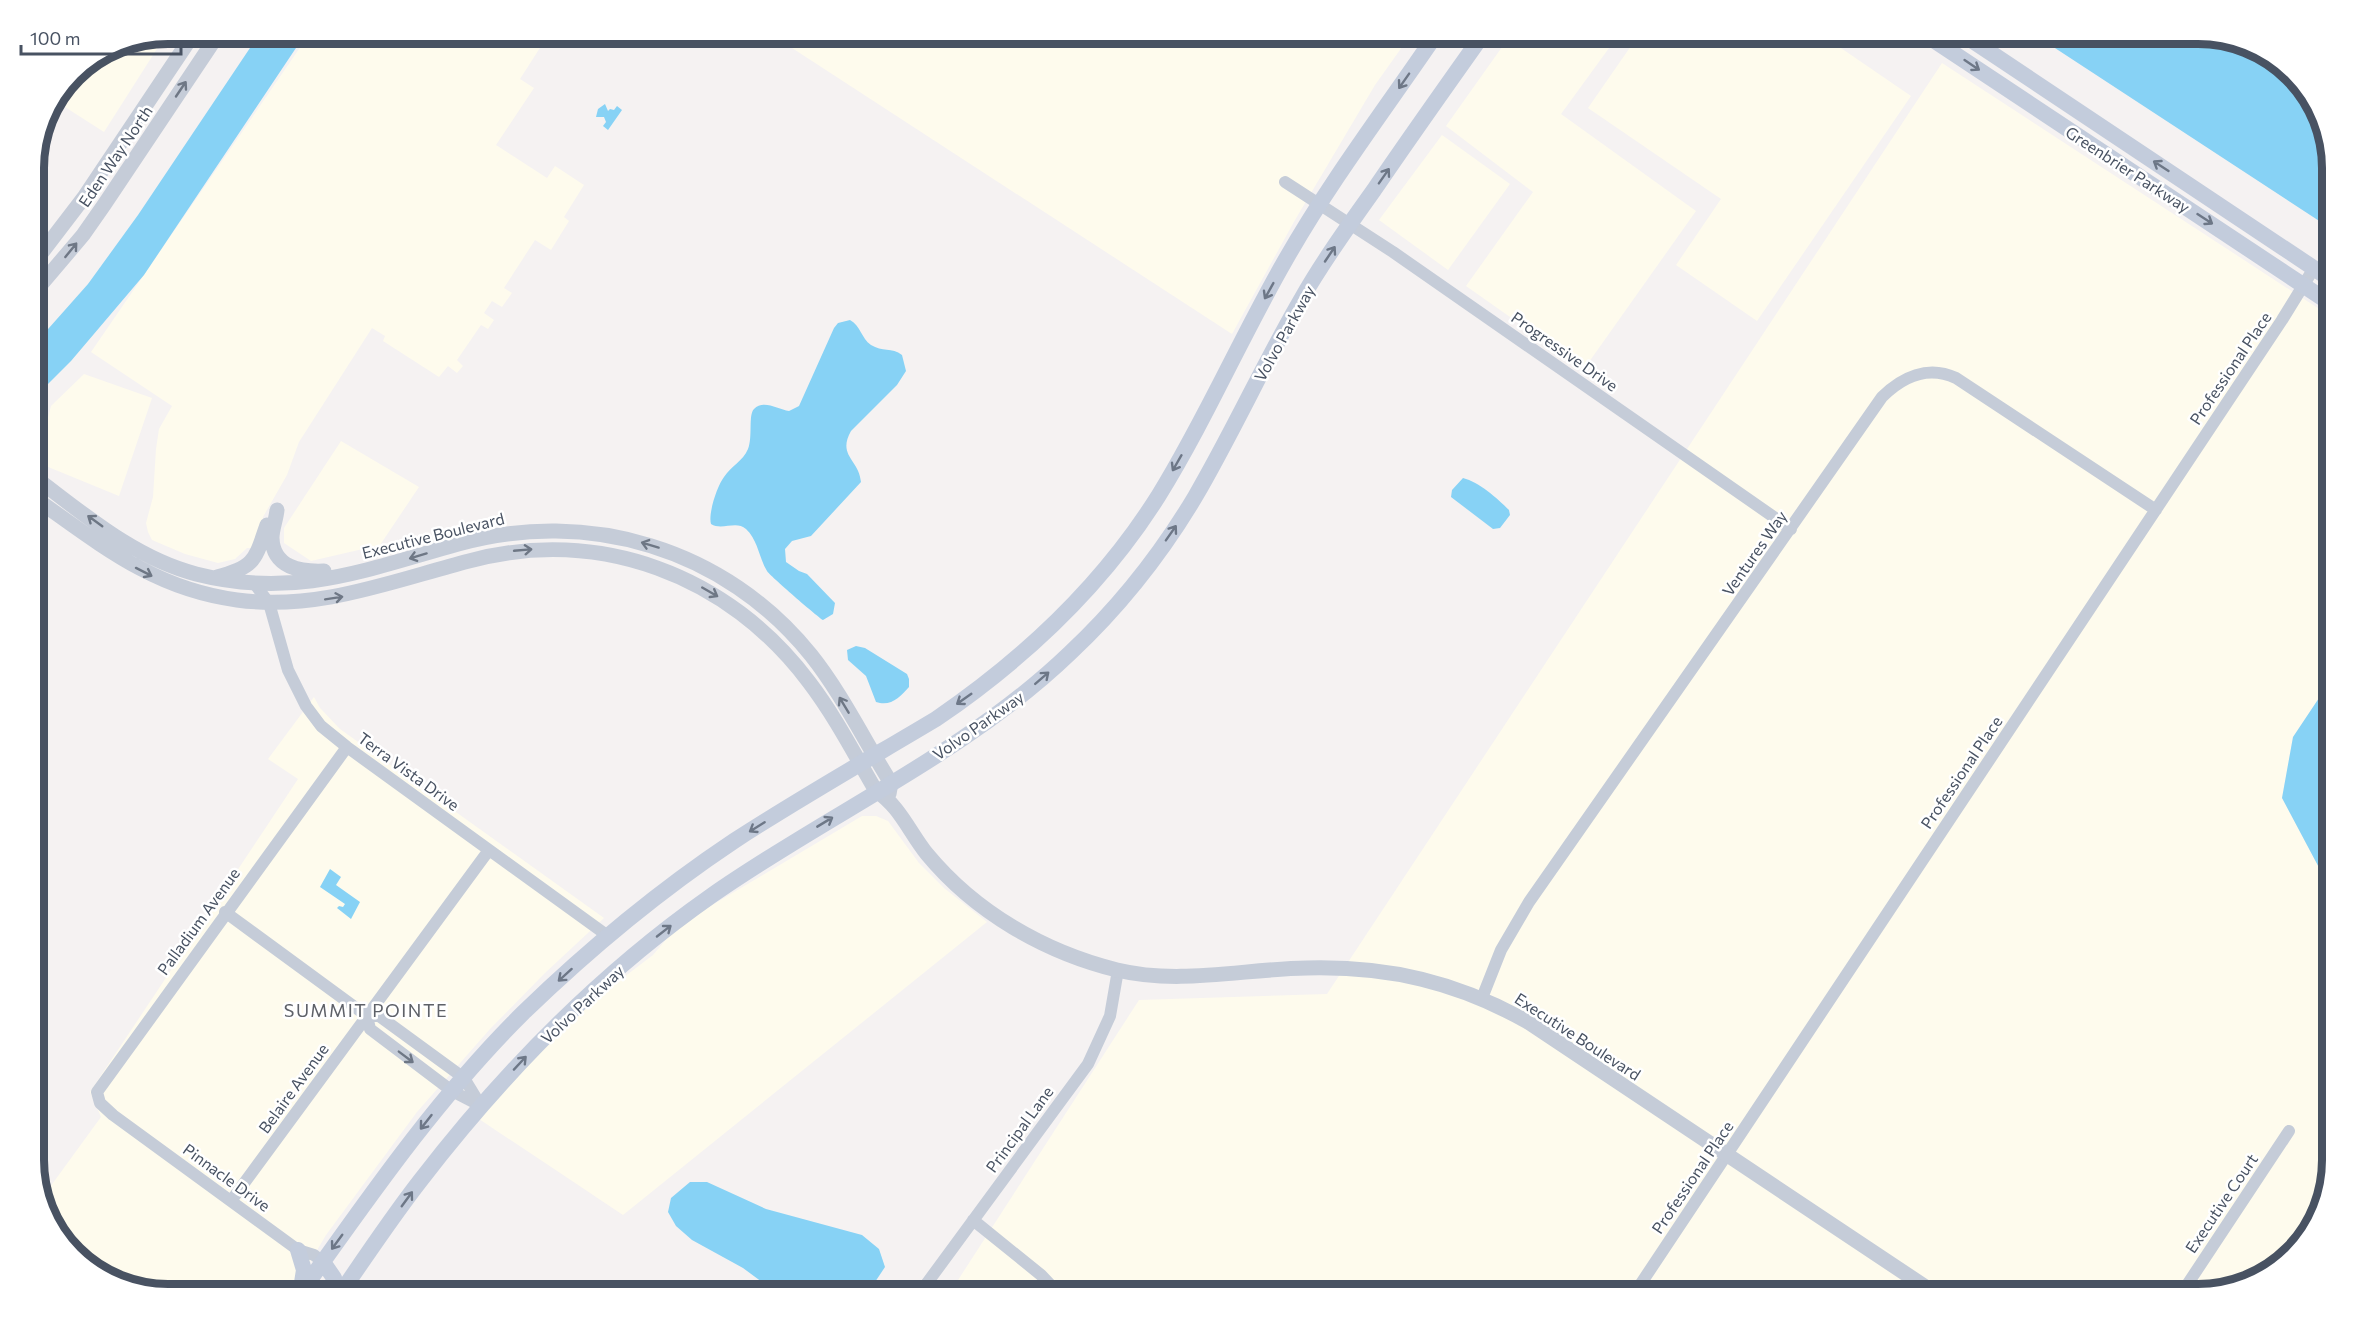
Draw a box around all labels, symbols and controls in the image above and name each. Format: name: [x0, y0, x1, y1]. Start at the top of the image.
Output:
scale bar: [21, 18, 182, 56]
text: 100 m: [30, 27, 80, 49]
one-way arrow: [1963, 59, 1980, 71]
one-way arrow: [1398, 72, 1410, 88]
one-way arrow: [175, 81, 187, 97]
street label: Eden Way North: [74, 102, 156, 210]
street label: Greenbrier Parkway: [2062, 122, 2194, 216]
one-way arrow: [2153, 159, 2170, 171]
one-way arrow: [1378, 168, 1390, 184]
one-way arrow: [2196, 213, 2213, 225]
one-way arrow: [65, 242, 78, 258]
one-way arrow: [1324, 246, 1336, 263]
one-way arrow: [1263, 281, 1274, 299]
street label: Volvo Parkway: [1250, 282, 1318, 384]
street label: Progressive Drive: [1508, 307, 1622, 395]
street label: Professional Place: [2185, 308, 2275, 428]
one-way arrow: [1171, 454, 1183, 471]
street label: Ventures Way: [1718, 507, 1790, 599]
street label: Executive Boulevard: [360, 508, 506, 562]
one-way arrow: [87, 515, 103, 527]
one-way arrow: [1165, 525, 1177, 542]
one-way arrow: [641, 539, 660, 550]
one-way arrow: [512, 544, 532, 555]
one-way arrow: [409, 551, 428, 562]
one-way arrow: [135, 566, 153, 578]
one-way arrow: [701, 586, 718, 598]
one-way arrow: [323, 592, 343, 603]
one-way arrow: [1034, 671, 1049, 685]
street label: Volvo Parkway: [929, 687, 1027, 763]
one-way arrow: [957, 693, 973, 705]
one-way arrow: [838, 697, 850, 714]
street label: Professional Place: [1916, 712, 2006, 832]
street label: Terra Vista Drive: [355, 728, 463, 814]
one-way arrow: [816, 815, 833, 827]
one-way arrow: [748, 821, 765, 834]
street label: Palladium Avenue: [153, 864, 243, 978]
one-way arrow: [656, 925, 672, 938]
street label: Volvo Parkway: [537, 961, 627, 1047]
one-way arrow: [557, 968, 572, 982]
street label: Executive Boulevard: [1512, 988, 1644, 1084]
district label: SUMMIT POINTE: [284, 999, 448, 1021]
street label: Belaire Avenue: [254, 1039, 332, 1137]
one-way arrow: [398, 1050, 414, 1063]
one-way arrow: [513, 1056, 527, 1071]
street label: Principal Lane: [981, 1082, 1057, 1176]
one-way arrow: [419, 1114, 432, 1130]
street label: Professional Place: [1647, 1117, 1737, 1237]
street label: Pinnacle Drive: [180, 1139, 274, 1215]
street label: Executive Court: [2181, 1149, 2261, 1256]
one-way arrow: [401, 1191, 413, 1207]
one-way arrow: [331, 1234, 343, 1250]

